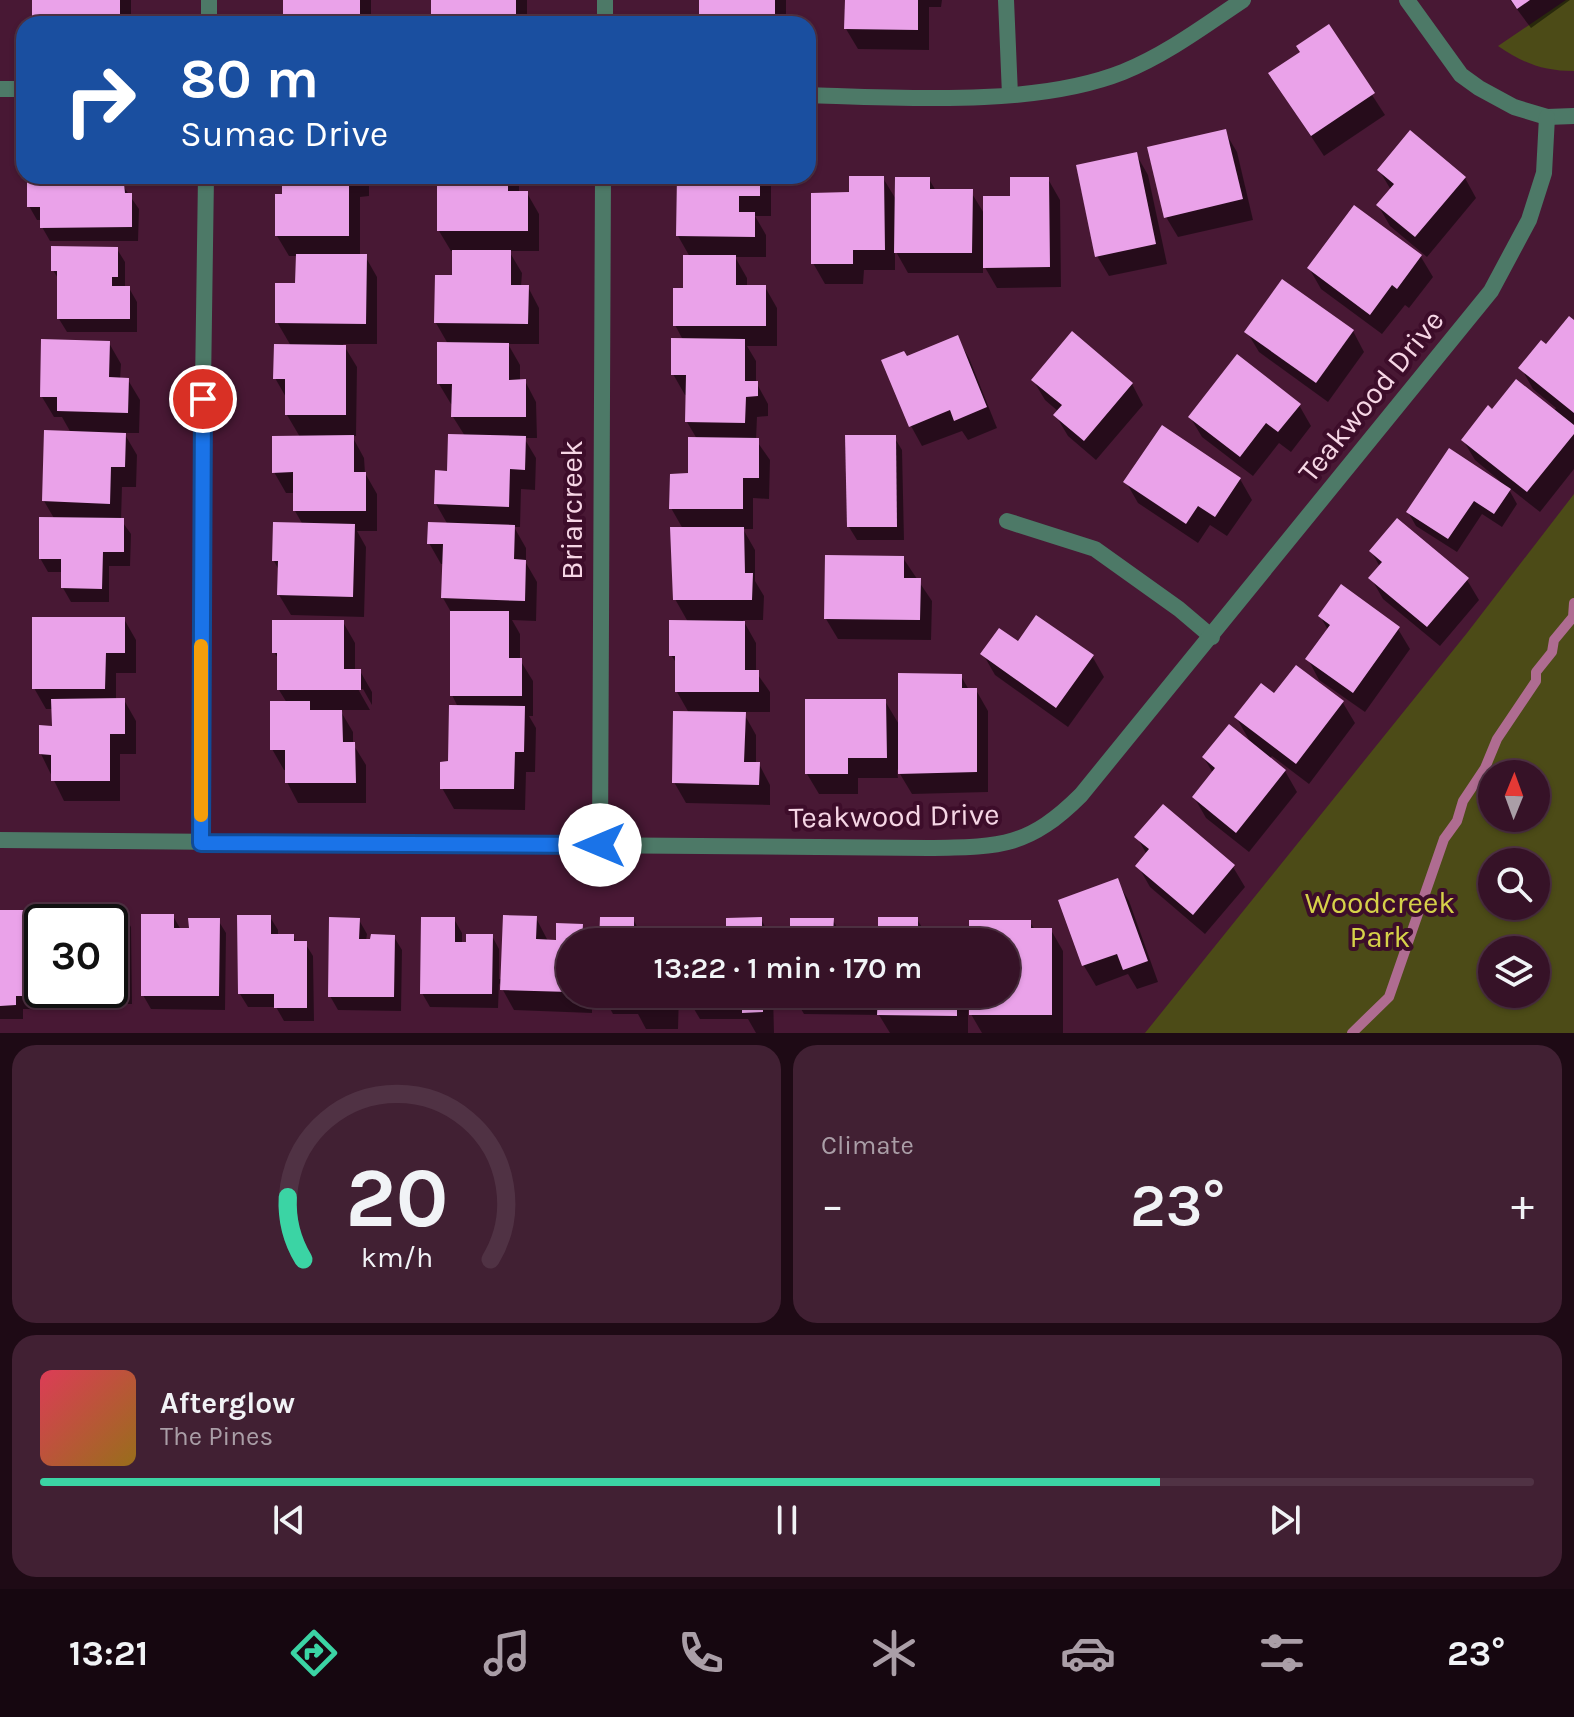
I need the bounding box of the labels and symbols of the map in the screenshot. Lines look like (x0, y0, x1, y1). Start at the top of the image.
street label: Teakwood Drive (1291, 303, 1451, 489)
pin (169, 365, 237, 433)
street label: Briarcreek (554, 440, 590, 580)
north arrow (1478, 760, 1550, 832)
street label: Teakwood Drive (788, 796, 1000, 836)
position arrow (558, 803, 642, 887)
park label: Woodcreek Park (1305, 885, 1455, 955)
speed limit sign: 30 (24, 904, 128, 1008)

